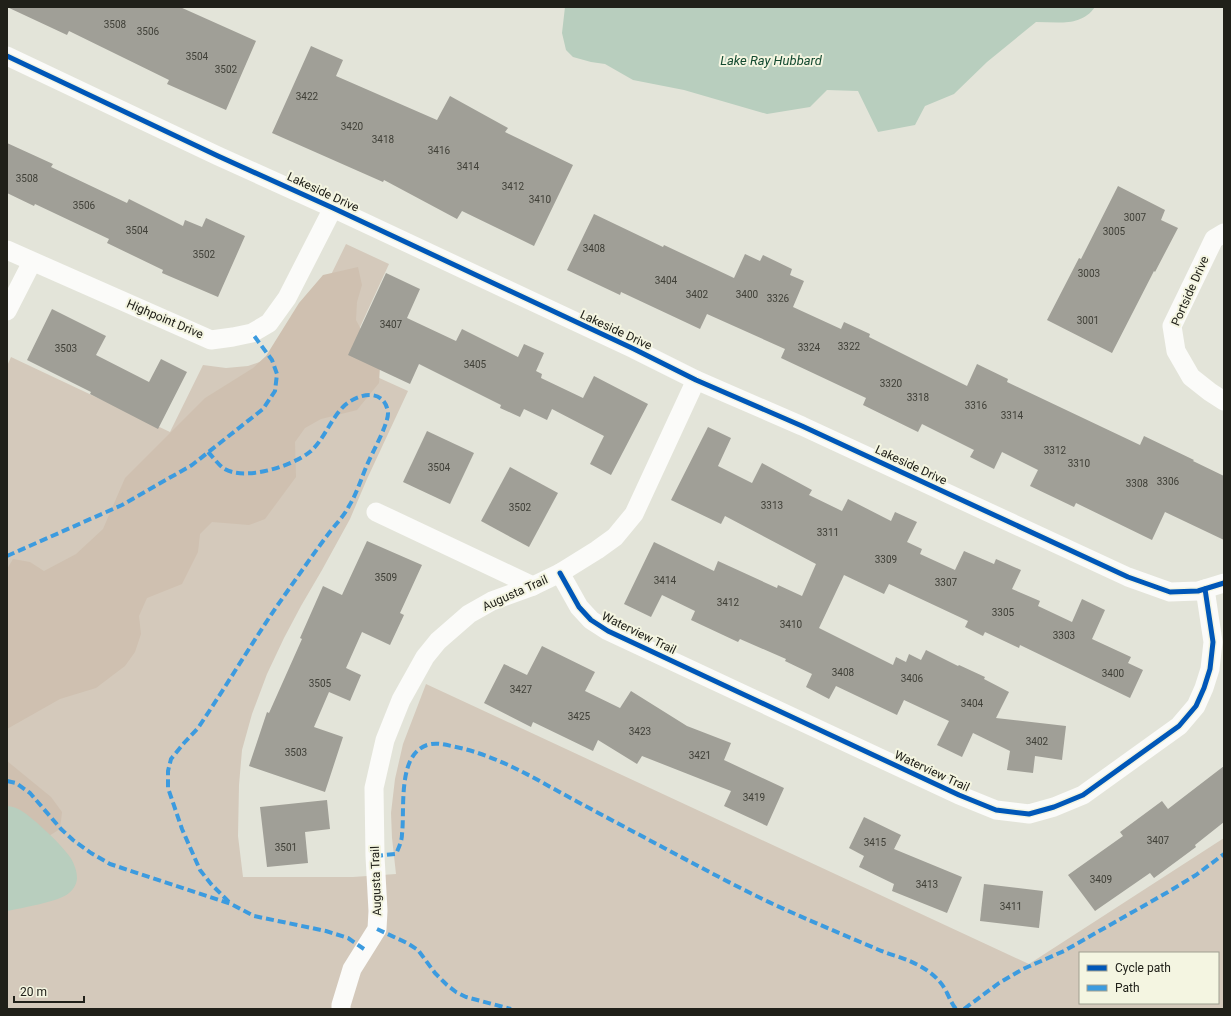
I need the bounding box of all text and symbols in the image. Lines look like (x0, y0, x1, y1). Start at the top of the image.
house number: 3508 (104, 19, 127, 30)
house number: 3506 (137, 26, 160, 37)
house number: 3504 (186, 51, 209, 62)
water label: Lake Ray Hubbard (720, 53, 823, 68)
house number: 3502 (215, 64, 238, 75)
house number: 3422 (296, 91, 319, 102)
house number: 3420 (341, 121, 364, 132)
house number: 3418 (372, 134, 395, 145)
house number: 3416 (428, 145, 451, 156)
house number: 3414 (457, 161, 480, 172)
street label: Lakeside Drive (285, 169, 361, 215)
house number: 3508 (16, 173, 39, 184)
house number: 3412 (502, 181, 525, 192)
house number: 3410 (529, 194, 552, 205)
house number: 3506 (73, 200, 96, 211)
house number: 3007 (1124, 212, 1147, 223)
house number: 3504 (126, 225, 149, 236)
house number: 3005 (1103, 226, 1126, 237)
house number: 3408 (583, 243, 606, 254)
house number: 3502 (193, 249, 216, 260)
street label: Portside Drive (1168, 254, 1212, 328)
house number: 3003 (1078, 268, 1100, 279)
house number: 3404 (655, 275, 678, 286)
house number: 3402 (686, 289, 709, 300)
house number: 3400 (736, 289, 759, 300)
house number: 3326 (767, 293, 790, 304)
street label: Highpoint Drive (125, 297, 205, 341)
street label: Lakeside Drive (578, 307, 654, 353)
house number: 3001 (1077, 315, 1099, 326)
house number: 3407 (380, 319, 403, 330)
house number: 3322 (838, 341, 861, 352)
house number: 3324 (798, 342, 821, 353)
house number: 3503 (55, 343, 77, 354)
house number: 3405 (464, 359, 487, 370)
house number: 3320 (880, 378, 903, 389)
house number: 3318 (907, 392, 930, 403)
house number: 3316 (965, 400, 988, 411)
house number: 3314 (1001, 410, 1024, 421)
street label: Lakeside Drive (873, 442, 949, 488)
house number: 3312 (1044, 445, 1067, 456)
house number: 3310 (1068, 458, 1091, 469)
house number: 3504 (428, 462, 451, 473)
house number: 3306 (1157, 476, 1180, 487)
house number: 3308 (1126, 478, 1149, 489)
house number: 3313 (761, 500, 783, 511)
house number: 3502 (509, 502, 532, 513)
house number: 3311 (817, 527, 839, 538)
house number: 3309 (875, 554, 897, 565)
house number: 3509 (375, 572, 397, 583)
street label: Augusta Trail (480, 572, 550, 614)
house number: 3414 (654, 575, 677, 586)
house number: 3307 (935, 577, 958, 588)
house number: 3412 (717, 597, 740, 608)
house number: 3305 (992, 607, 1015, 618)
street label: Waterview Trail (599, 609, 679, 657)
house number: 3410 (780, 619, 803, 630)
house number: 3303 (1053, 630, 1075, 641)
house number: 3408 (832, 667, 855, 678)
house number: 3400 (1102, 668, 1125, 679)
house number: 3406 (901, 673, 924, 684)
house number: 3505 (309, 678, 332, 689)
house number: 3427 (510, 684, 533, 695)
house number: 3404 (961, 698, 984, 709)
house number: 3425 (568, 711, 591, 722)
house number: 3423 (629, 726, 651, 737)
house number: 3402 (1026, 736, 1049, 747)
house number: 3503 (285, 747, 307, 758)
street label: Waterview Trail (892, 747, 972, 795)
house number: 3421 (689, 750, 711, 761)
house number: 3419 (743, 792, 765, 803)
house number: 3407 (1147, 835, 1170, 846)
house number: 3415 (864, 837, 887, 848)
house number: 3501 (275, 842, 297, 853)
street label: Augusta Trail (368, 846, 384, 916)
house number: 3409 (1090, 874, 1112, 885)
house number: 3413 (916, 879, 938, 890)
house number: 3411 (1000, 901, 1022, 912)
legend (1079, 952, 1219, 1004)
text: Cycle path (1115, 961, 1171, 975)
scale bar (14, 978, 84, 1004)
text: Path (1115, 981, 1140, 995)
text: 20 m (20, 985, 47, 999)

